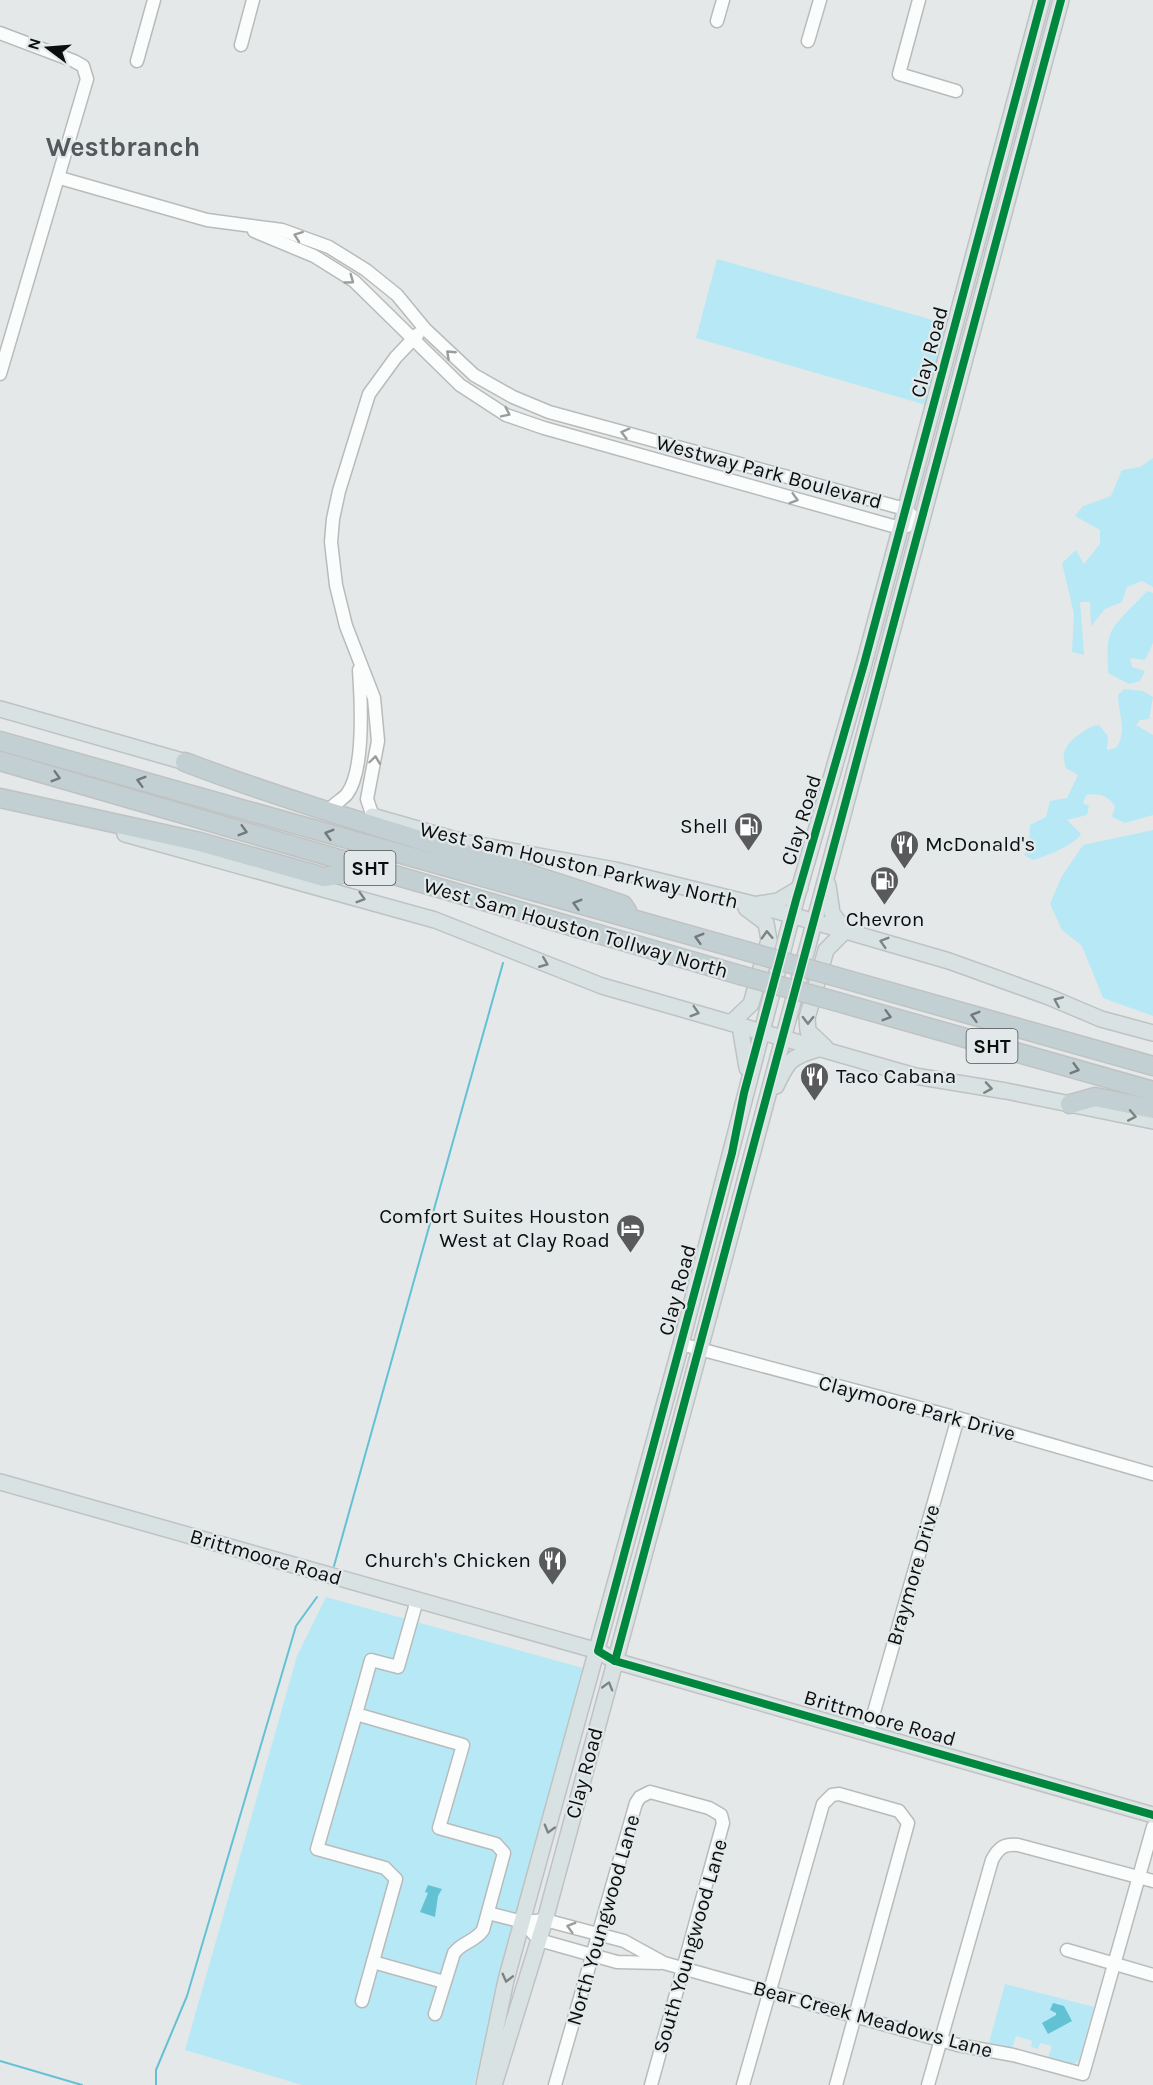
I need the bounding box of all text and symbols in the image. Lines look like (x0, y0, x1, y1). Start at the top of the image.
north arrow (18, 18, 78, 78)
text: N (23, 36, 45, 52)
district label: Westbranch (46, 131, 200, 163)
one-way arrow (293, 230, 304, 243)
one-way arrow (344, 273, 355, 284)
street label: Clay Road (905, 304, 953, 400)
one-way arrow (446, 350, 457, 361)
one-way arrow (500, 406, 511, 418)
one-way arrow (620, 428, 631, 440)
street label: Westway Park Boulevard (653, 430, 885, 514)
one-way arrow (788, 492, 799, 504)
one-way arrow (369, 755, 381, 764)
one-way arrow (50, 770, 61, 782)
street label: Clay Road (776, 772, 826, 868)
one-way arrow (136, 776, 147, 788)
fuel station icon: Shell (733, 810, 765, 852)
place label: Shell (680, 814, 728, 838)
street label: West Sam Houston Parkway North (417, 817, 741, 913)
one-way arrow (237, 824, 248, 836)
restaurant icon: McDonald's (888, 828, 920, 870)
one-way arrow (324, 829, 334, 841)
place label: McDonald's (925, 832, 1035, 856)
road number: SHT (344, 851, 395, 885)
fuel station icon: Chevron (869, 864, 901, 906)
street label: West Sam Houston Tollway North (421, 873, 731, 983)
one-way arrow (355, 891, 366, 903)
one-way arrow (572, 899, 583, 911)
place label: Chevron (846, 907, 924, 931)
one-way arrow (761, 930, 773, 939)
one-way arrow (694, 933, 705, 945)
one-way arrow (879, 937, 889, 950)
one-way arrow (538, 956, 549, 968)
one-way arrow (1053, 996, 1064, 1008)
one-way arrow (689, 1005, 700, 1017)
one-way arrow (882, 1009, 892, 1021)
one-way arrow (971, 1011, 981, 1023)
one-way arrow (802, 1016, 815, 1025)
road number: SHT (966, 1029, 1018, 1063)
restaurant icon: Taco Cabana (799, 1060, 831, 1102)
one-way arrow (1069, 1062, 1080, 1074)
place label: Taco Cabana (836, 1064, 956, 1088)
one-way arrow (983, 1081, 993, 1094)
one-way arrow (1127, 1109, 1137, 1122)
place label: Comfort Suites Houston West at Clay Road (379, 1204, 610, 1252)
hotel icon: Comfort Suites Houston West at Clay Road (615, 1212, 647, 1254)
street label: Clay Road (653, 1242, 701, 1338)
street label: Claymoore Park Drive (816, 1370, 1018, 1446)
street label: Braymore Drive (881, 1502, 945, 1648)
street label: Brittmoore Road (187, 1524, 345, 1590)
restaurant icon: Church's Chicken (536, 1544, 568, 1586)
place label: Church's Chicken (365, 1548, 531, 1572)
one-way arrow (601, 1681, 613, 1691)
street label: Brittmoore Road (801, 1685, 959, 1751)
street label: Clay Road (560, 1725, 608, 1821)
street label: North Youngwood Lane (561, 1812, 645, 2028)
one-way arrow (543, 1824, 556, 1834)
street label: South Youngwood Lane (648, 1836, 732, 2056)
one-way arrow (566, 1922, 576, 1934)
one-way arrow (502, 1973, 514, 1983)
street label: Bear Creek Meadows Lane (751, 1975, 995, 2063)

